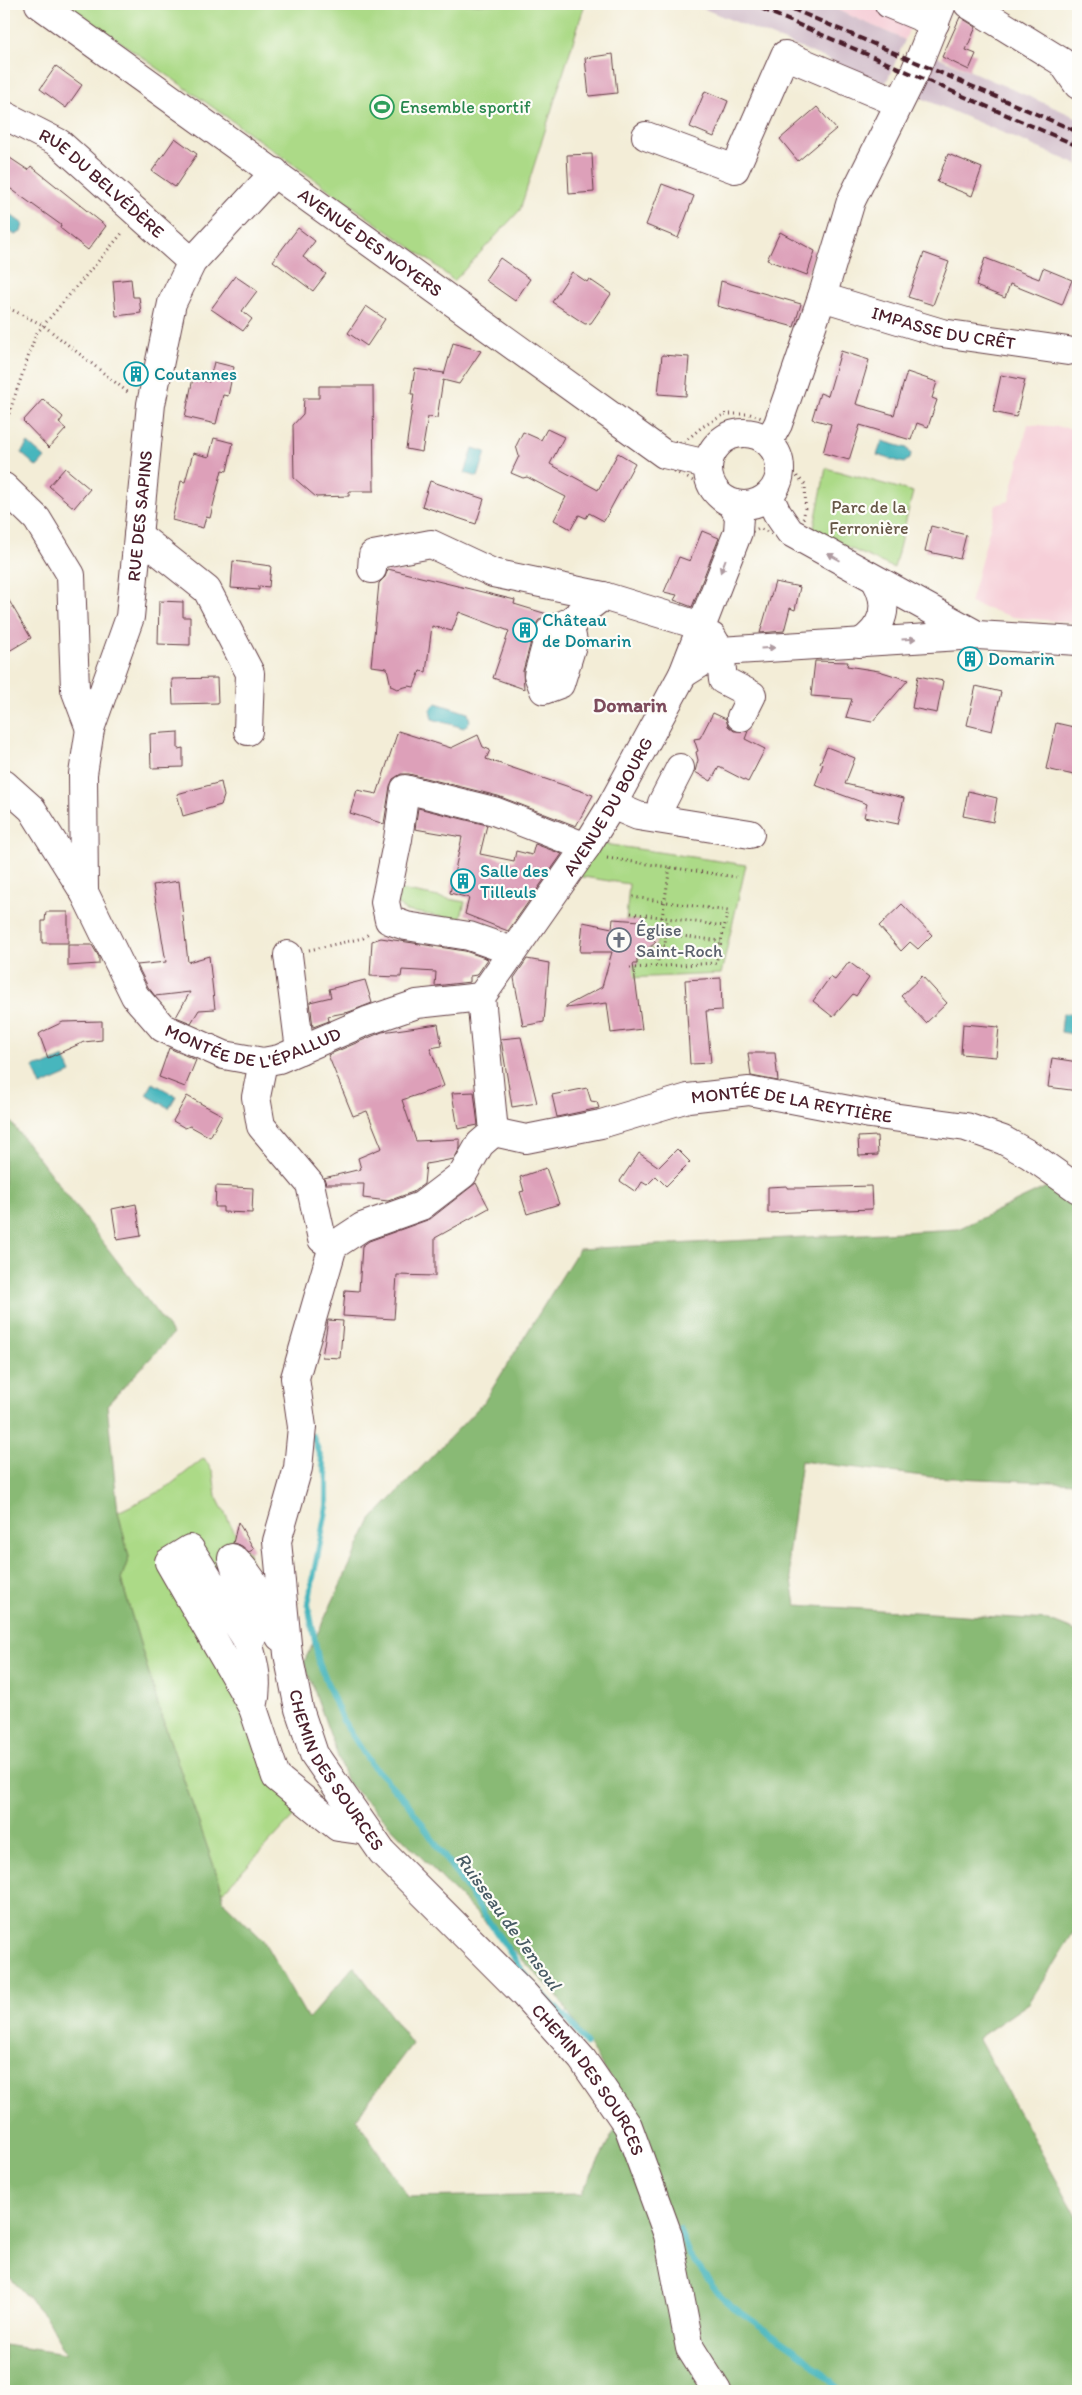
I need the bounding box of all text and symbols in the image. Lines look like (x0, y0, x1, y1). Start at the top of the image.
sports icon: Ensemble sportif (369, 94, 395, 120)
place label: Ensemble sportif (400, 96, 531, 118)
street label: RUE DU BELVÉDÈRE (35, 124, 169, 243)
street label: AVENUE DES NOYERS (294, 183, 446, 302)
street label: IMPASSE DU CRÊT (869, 302, 1017, 354)
building icon: Coutannes (123, 361, 149, 387)
place label: Coutannes (154, 363, 237, 385)
street label: RUE DES SAPINS (123, 449, 157, 582)
park label: Parc de la Ferronière (829, 496, 909, 539)
one-way arrow (827, 552, 840, 561)
one-way arrow (719, 559, 727, 574)
place label: Château de Domarin (542, 609, 631, 652)
building icon: Château de Domarin (512, 617, 538, 643)
one-way arrow (901, 635, 917, 643)
one-way arrow (761, 644, 777, 652)
building icon: Domarin (957, 646, 983, 672)
place label: Domarin (988, 648, 1055, 670)
district label: Domarin (593, 693, 668, 717)
street label: AVENUE DU BOURG (558, 733, 658, 880)
place label: Salle des Tilleuls (480, 860, 549, 903)
building icon: Salle des Tilleuls (450, 868, 476, 894)
place label: Église Saint-Roch (636, 919, 723, 962)
church icon: Église Saint-Roch (606, 927, 632, 953)
street label: MONTÉE DE L'ÉPALLUD (160, 1013, 346, 1041)
text: MONTÉE DE L'ÉPALLUD (161, 1019, 345, 1073)
street label: MONTÉE DE LA REYTIÈRE (690, 1080, 893, 1128)
street label: CHEMIN DES SOURCES (284, 1687, 389, 1855)
water label: Ruisseau de Jensoul (451, 1848, 567, 1996)
street label: CHEMIN DES SOURCES (527, 1999, 649, 2159)

